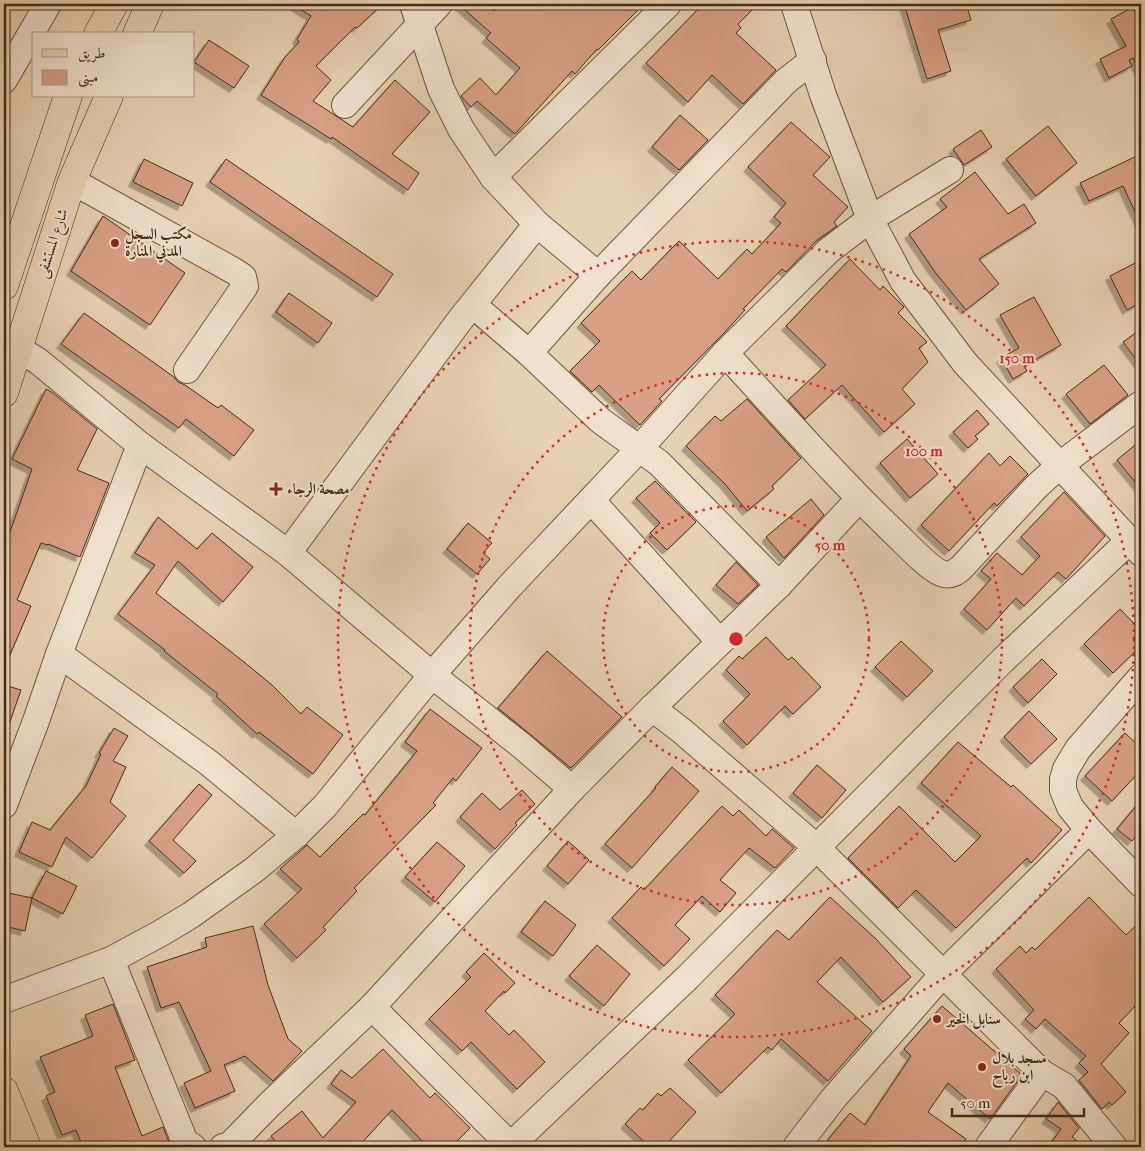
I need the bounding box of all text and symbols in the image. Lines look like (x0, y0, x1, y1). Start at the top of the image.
legend (32, 32, 195, 98)
text: طريق (78, 44, 105, 63)
text: مبنى (78, 68, 98, 88)
street label: شارع المستشفى (32, 206, 76, 281)
place label: مكتب السجل المدني المنارة (125, 225, 192, 263)
marker: مكتب السجل المدني المنارة (109, 237, 121, 249)
text: 150 m (999, 349, 1035, 367)
text: 100 m (905, 442, 943, 460)
place label: مصحة الرجاء (287, 480, 350, 498)
marker: مصحة الرجاء (269, 482, 283, 496)
text: 50 m (815, 536, 846, 554)
centre of rings (727, 630, 745, 648)
place label: سنابل الخير (945, 1010, 1001, 1030)
marker: سنابل الخير (931, 1013, 943, 1025)
place label: مسجد بلال ابن رباح (992, 1049, 1047, 1089)
marker: مسجد بلال ابن رباح (976, 1061, 988, 1073)
scale bar (952, 1086, 1085, 1118)
text: 50 m (960, 1094, 991, 1112)

